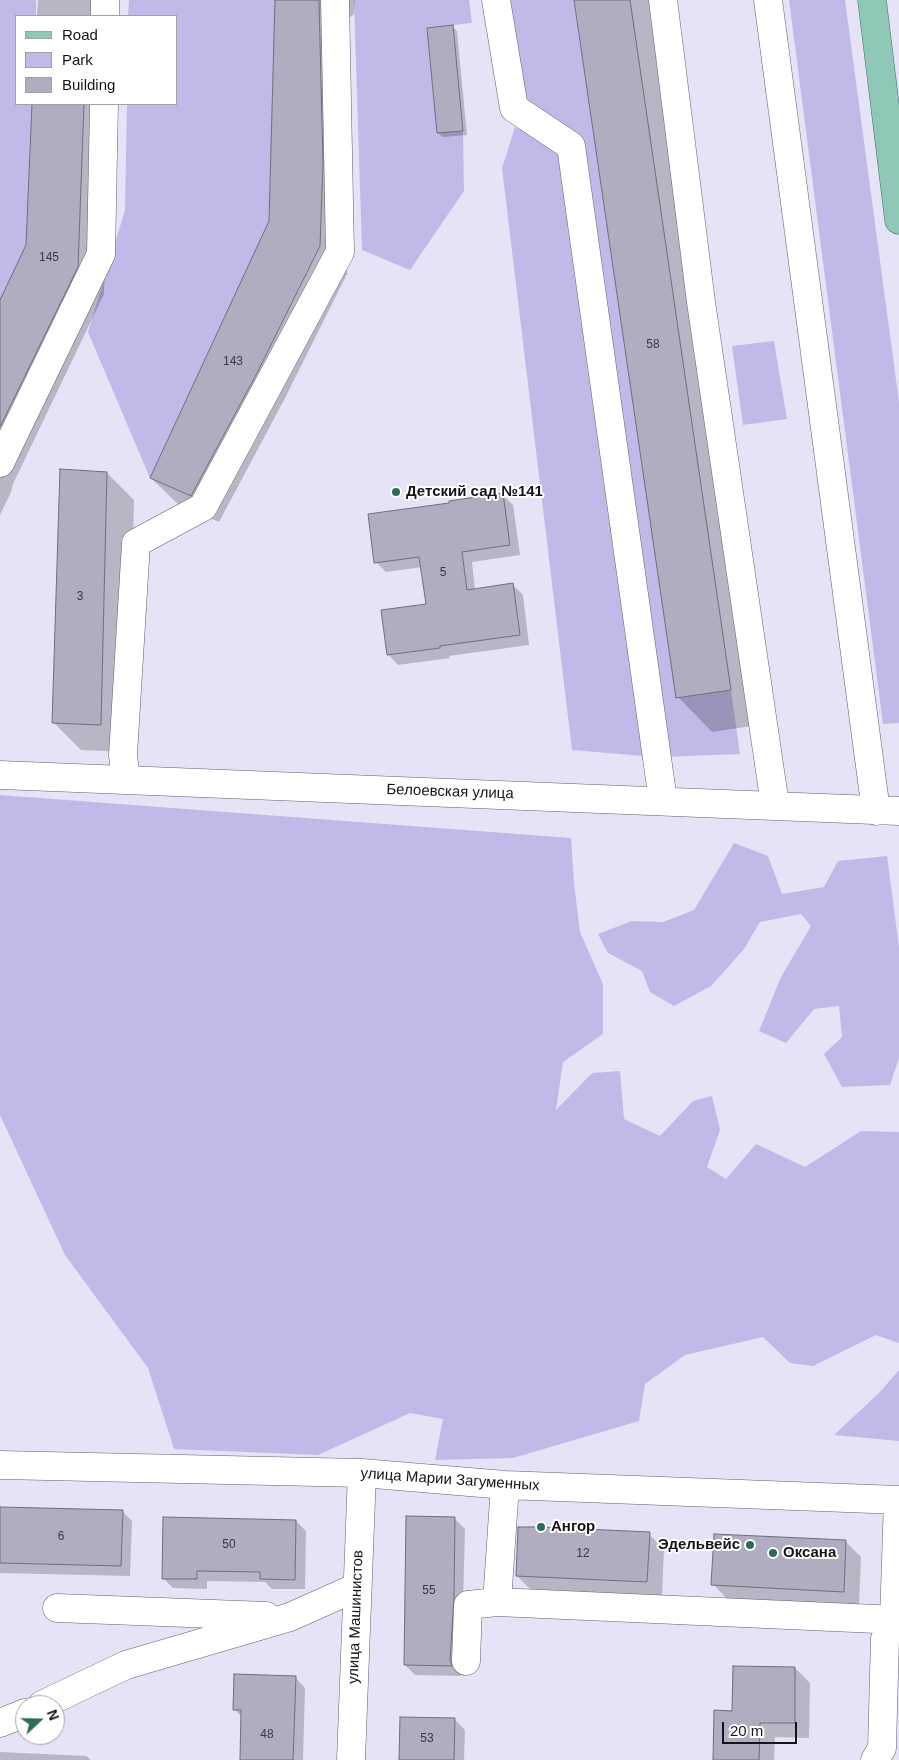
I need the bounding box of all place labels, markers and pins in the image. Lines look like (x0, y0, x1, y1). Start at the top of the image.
place label: Детский сад №141 (406, 483, 543, 501)
marker: Детский сад №141 (390, 486, 402, 498)
place label: Ангор (551, 1518, 595, 1536)
marker: Ангор (535, 1521, 547, 1533)
place label: Эдельвейс (658, 1536, 740, 1554)
marker: Эдельвейс (744, 1539, 756, 1551)
place label: Оксана (783, 1544, 836, 1562)
marker: Оксана (767, 1547, 779, 1559)

